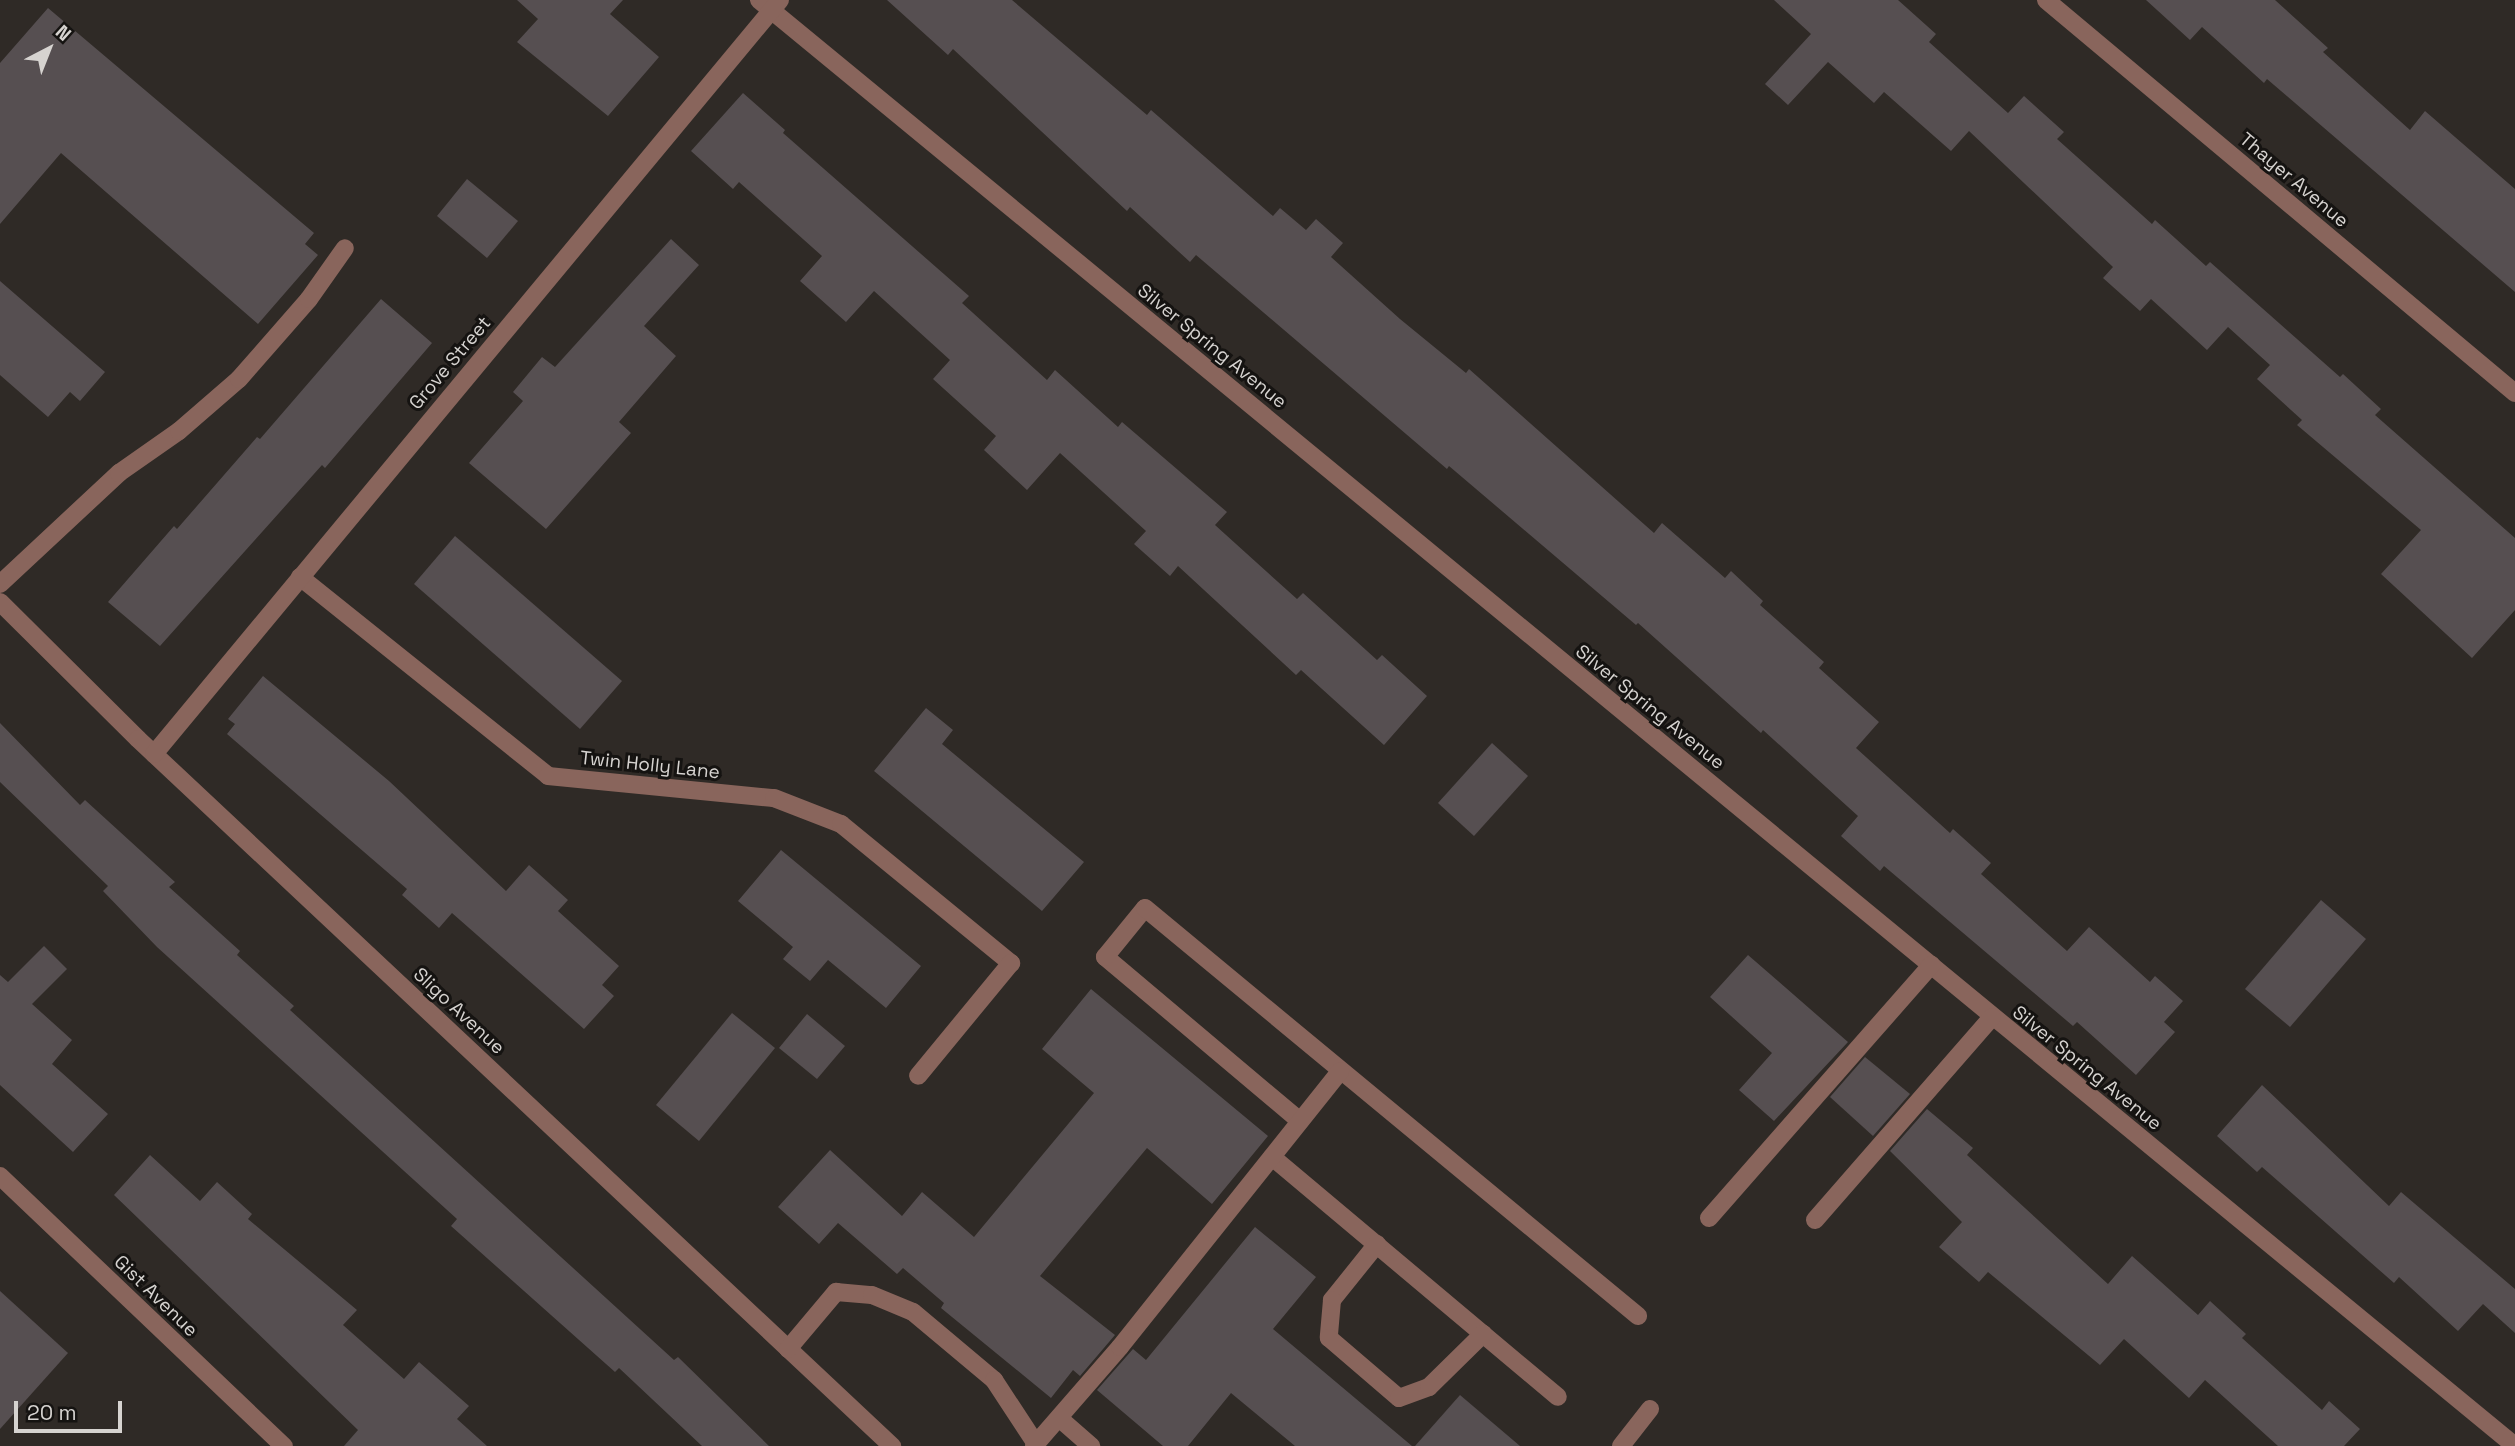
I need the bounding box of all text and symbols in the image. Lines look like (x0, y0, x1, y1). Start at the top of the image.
north arrow (14, 14, 84, 84)
text: N (50, 19, 76, 47)
street label: Thayer Avenue (2235, 128, 2353, 232)
street label: Silver Spring Avenue (1133, 279, 1291, 413)
street label: Grove Street (404, 312, 496, 414)
street label: Silver Spring Avenue (1571, 640, 1729, 774)
street label: Twin Holly Lane (579, 746, 721, 784)
street label: Sligo Avenue (408, 963, 510, 1059)
street label: Silver Spring Avenue (2008, 1001, 2166, 1135)
street label: Gist Avenue (109, 1250, 203, 1342)
scale bar (18, 1386, 126, 1430)
text: 20 m (27, 1399, 77, 1426)

